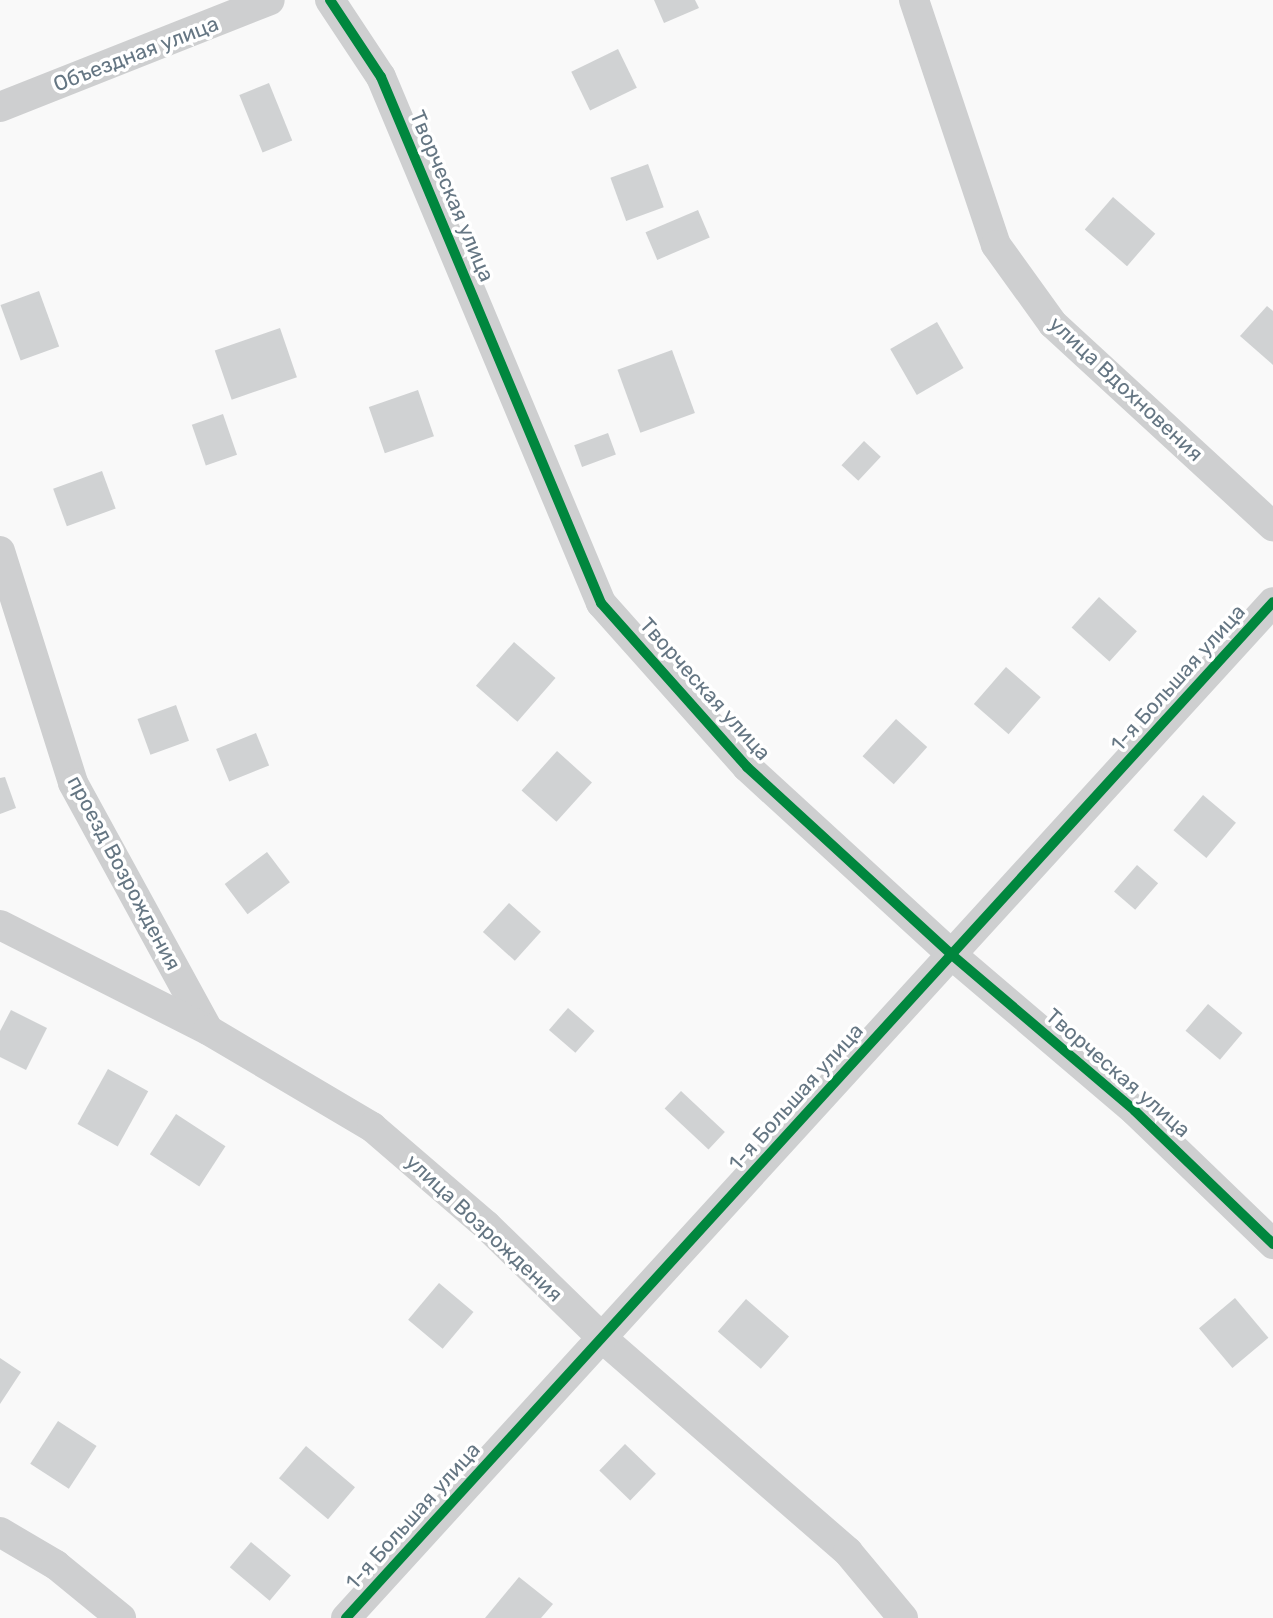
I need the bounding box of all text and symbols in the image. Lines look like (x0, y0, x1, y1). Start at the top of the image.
street label: Объездная улица (50, 11, 222, 97)
street label: Творческая улица (405, 107, 499, 285)
street label: улица Вдохновения (1044, 311, 1208, 467)
street label: 1-я Большая улица (1105, 599, 1251, 757)
street label: Творческая улица (634, 612, 776, 766)
street label: проезд Возрождения (62, 771, 186, 975)
street label: Творческая улица (1041, 1003, 1195, 1143)
street label: 1-я Большая улица (723, 1018, 869, 1176)
street label: улица Возрождения (400, 1149, 568, 1307)
street label: 1-я Большая улица (340, 1437, 486, 1595)

